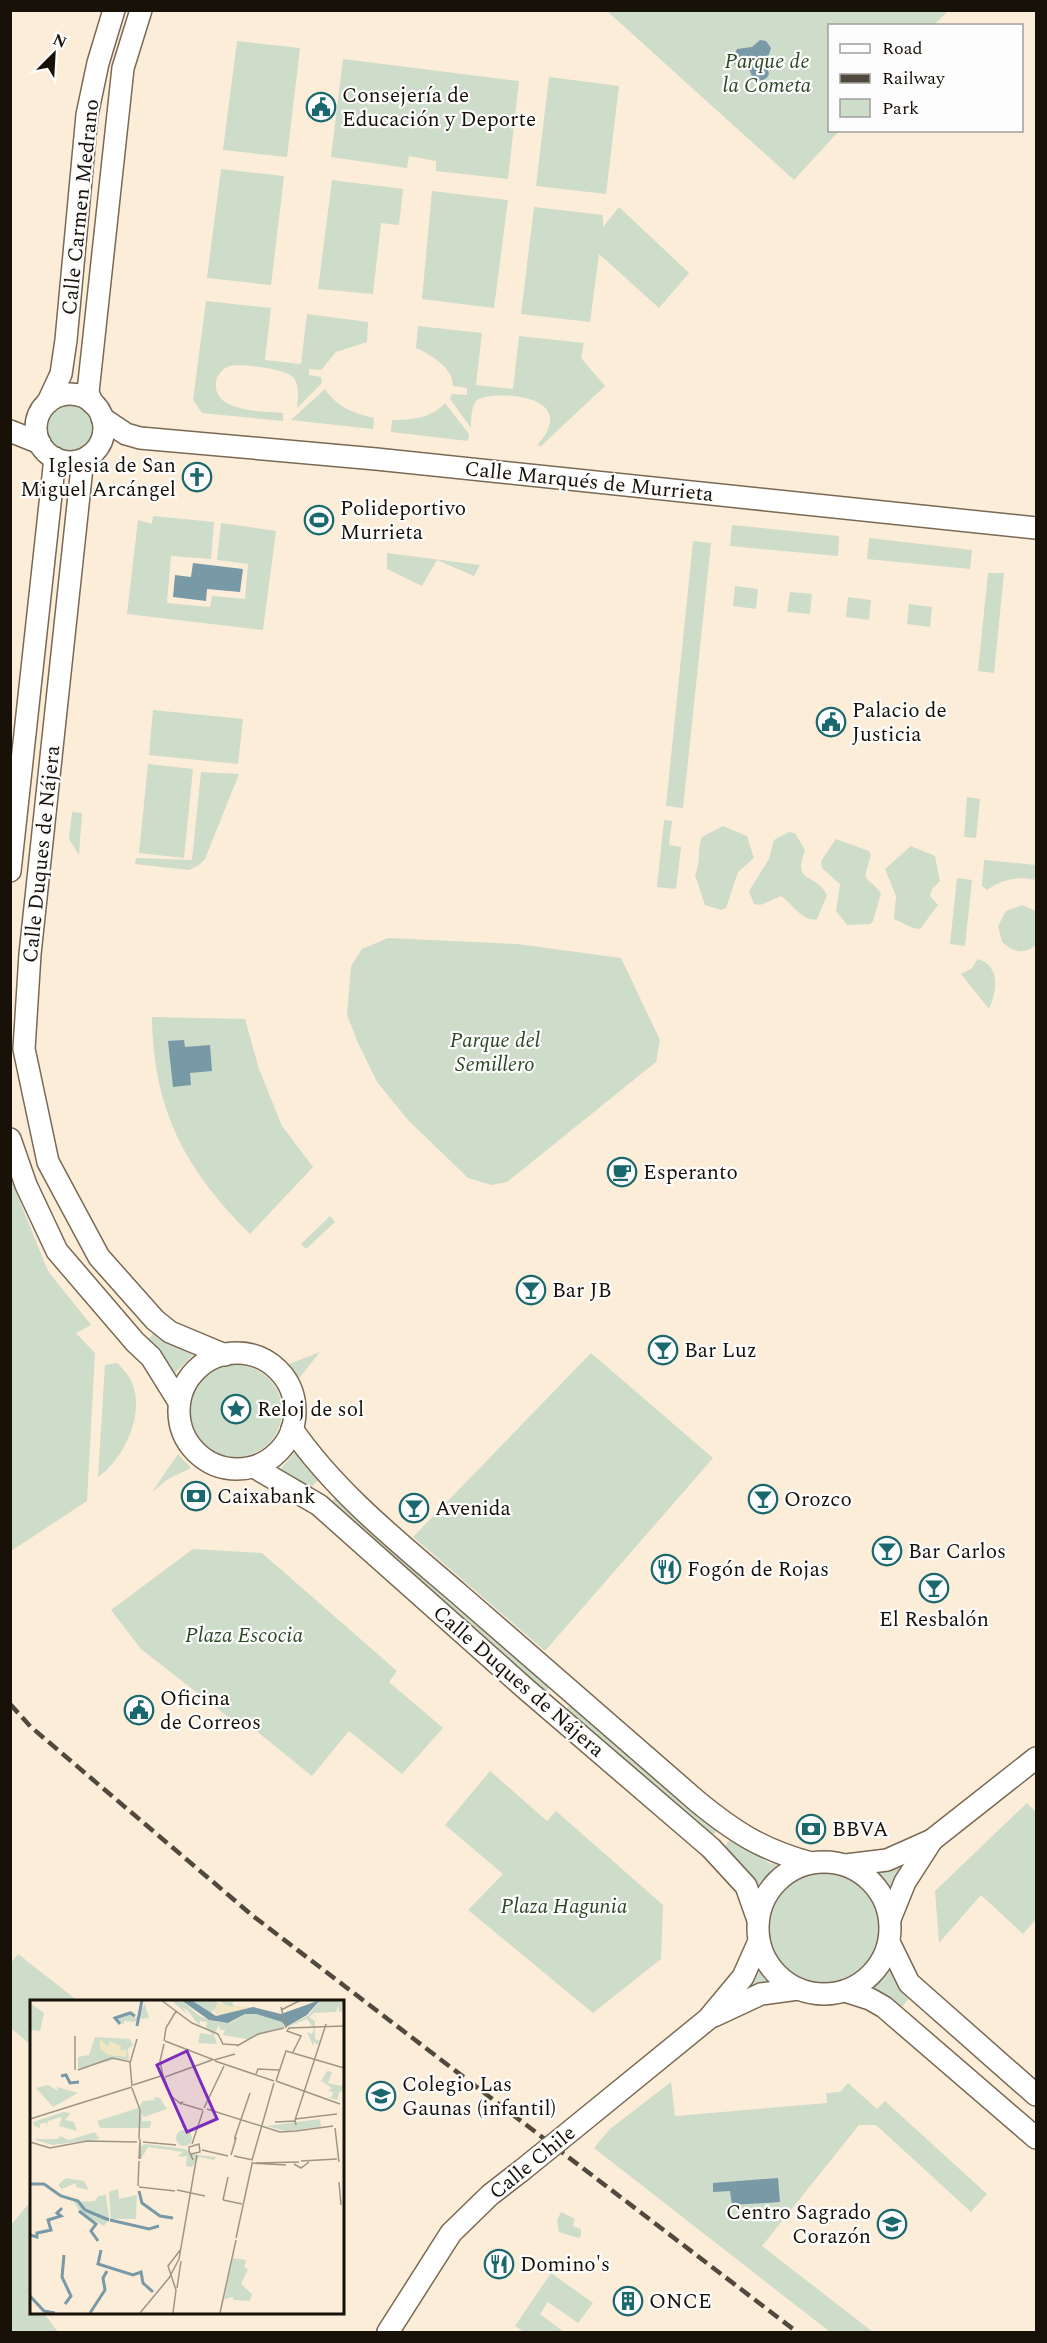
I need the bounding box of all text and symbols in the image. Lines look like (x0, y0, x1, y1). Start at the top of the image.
north arrow (24, 24, 84, 84)
legend (828, 24, 1023, 132)
text: N (49, 28, 71, 55)
text: Road (882, 35, 923, 62)
park label: Parque de la Cometa (723, 46, 812, 102)
text: Railway (882, 65, 946, 92)
place label: Consejería de Educación y Deporte (342, 80, 536, 136)
public building icon: Consejería de Educación y Deporte (305, 91, 337, 123)
text: Park (882, 95, 919, 122)
street label: Calle Carmen Medrano (54, 97, 108, 317)
place label: Iglesia de San Miguel Arcángel (20, 450, 176, 506)
street label: Calle Marqués de Murrieta (463, 453, 716, 511)
church icon: Iglesia de San Miguel Arcángel (181, 461, 213, 493)
place label: Polideportivo Murrieta (340, 493, 466, 549)
sports icon: Polideportivo Murrieta (303, 504, 335, 536)
place label: Palacio de Justicia (852, 695, 947, 751)
public building icon: Palacio de Justicia (815, 706, 847, 738)
street label: Calle Duques de Nájera (15, 743, 69, 965)
park label: Parque del Semillero (450, 1025, 541, 1081)
cafe icon: Esperanto (606, 1156, 638, 1188)
place label: Esperanto (643, 1157, 738, 1189)
bar icon: Bar JB (515, 1274, 547, 1306)
place label: Bar JB (552, 1275, 611, 1307)
bar icon: Bar Luz (647, 1334, 679, 1366)
place label: Bar Luz (684, 1335, 757, 1367)
place icon: Reloj de sol (220, 1393, 252, 1425)
place label: Reloj de sol (257, 1394, 364, 1426)
bank icon: Caixabank (180, 1480, 212, 1512)
place label: Caixabank (217, 1481, 316, 1513)
bar icon: Orozco (747, 1483, 779, 1515)
place label: Orozco (784, 1484, 852, 1516)
bar icon: Avenida (398, 1492, 430, 1524)
place label: Avenida (435, 1493, 512, 1525)
bar icon: Bar Carlos (871, 1535, 903, 1567)
place label: Bar Carlos (908, 1536, 1006, 1568)
restaurant icon: Fogón de Rojas (650, 1553, 682, 1585)
place label: Fogón de Rojas (687, 1554, 829, 1586)
bar icon: El Resbalón (918, 1572, 950, 1604)
street label: Calle Duques de Nájera (425, 1598, 612, 1766)
place label: El Resbalón (879, 1604, 989, 1636)
park label: Plaza Escocia (185, 1620, 303, 1652)
place label: Oficina de Correos (160, 1683, 261, 1739)
public building icon: Oficina de Correos (123, 1694, 155, 1726)
bank icon: BBVA (795, 1813, 827, 1845)
place label: BBVA (832, 1814, 889, 1846)
park label: Plaza Hagunia (501, 1891, 628, 1923)
inset map (30, 2000, 344, 2313)
place label: Colegio Las Gaunas (infantil) (402, 2069, 556, 2125)
school or university icon: Colegio Las Gaunas (infantil) (365, 2080, 397, 2112)
street label: Calle Chile (482, 2118, 583, 2208)
place label: Centro Sagrado Corazón (726, 2197, 871, 2253)
school or university icon: Centro Sagrado Corazón (876, 2208, 908, 2240)
restaurant icon: Domino's (483, 2248, 515, 2280)
place label: Domino's (520, 2249, 610, 2281)
building icon: ONCE (612, 2285, 644, 2317)
place label: ONCE (649, 2286, 712, 2318)

